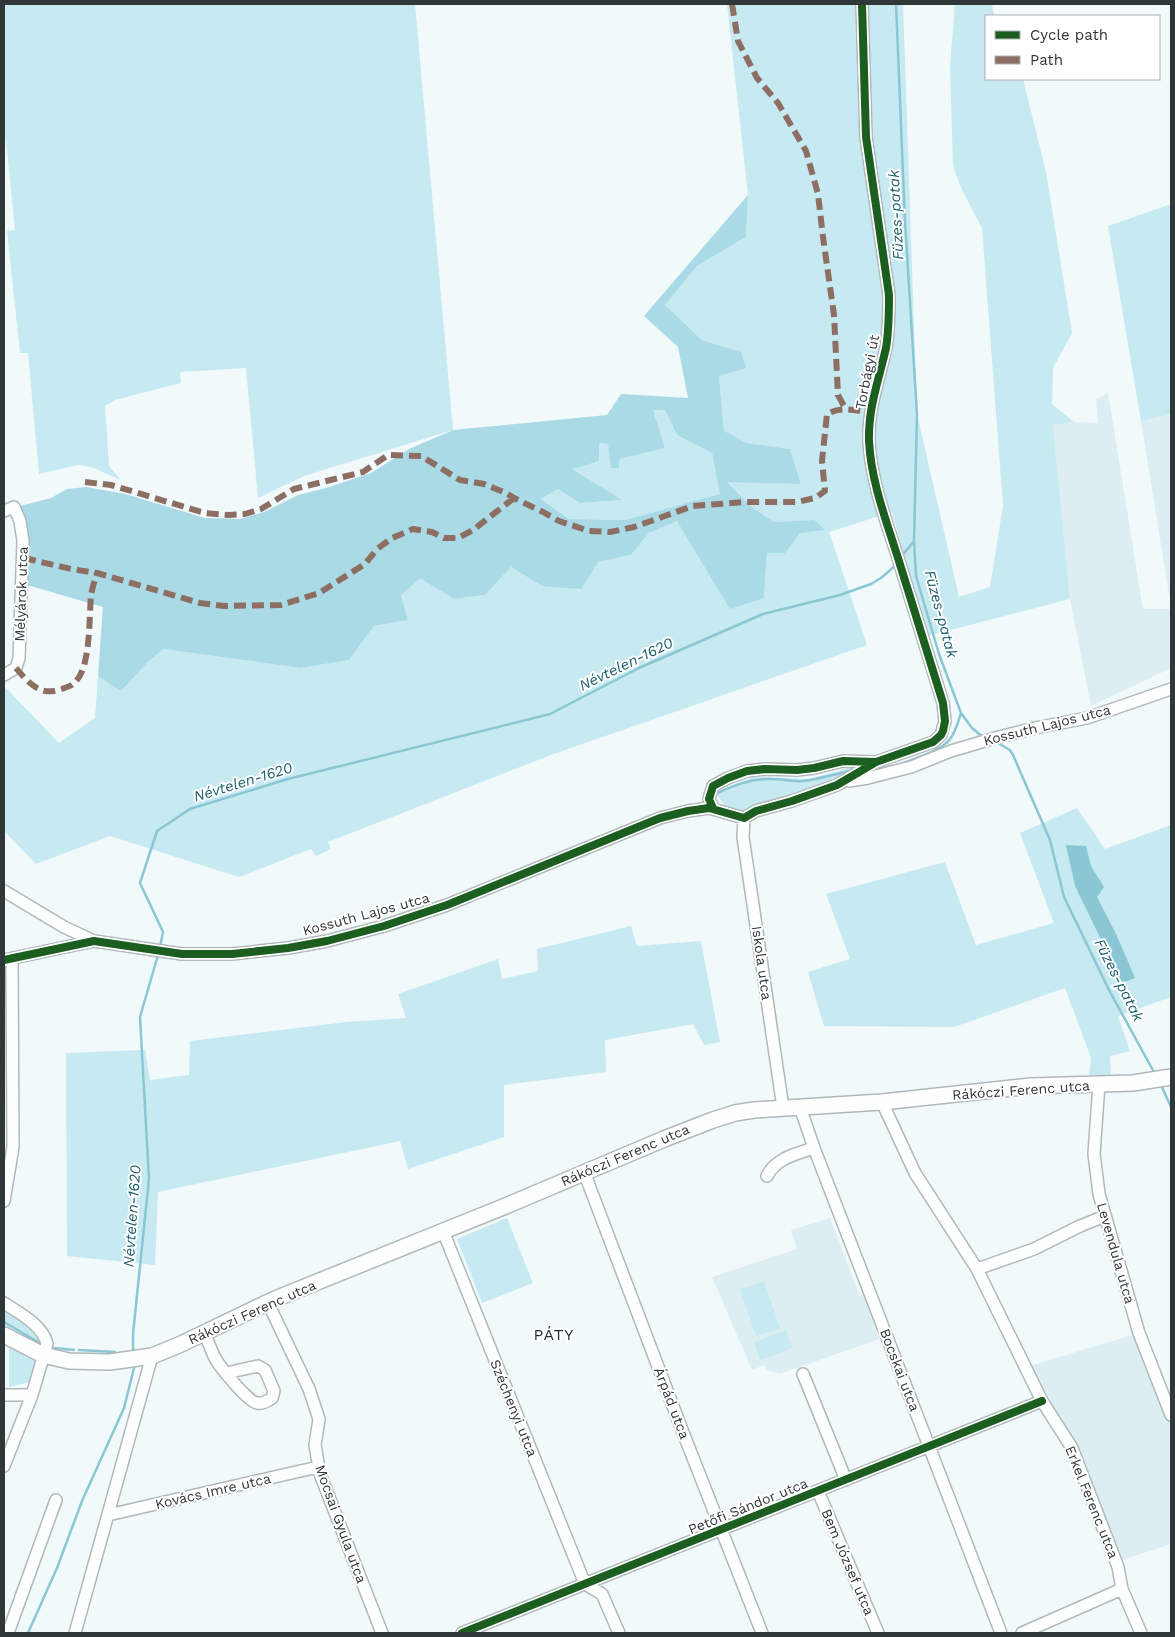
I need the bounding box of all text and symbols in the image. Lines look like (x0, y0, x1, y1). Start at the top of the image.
legend (985, 15, 1160, 80)
text: Cycle path (1030, 26, 1108, 44)
text: Path (1030, 51, 1063, 69)
water label: Füzes-patak (885, 169, 907, 261)
street label: Torbágyi út (852, 333, 882, 411)
street label: Mélyárok utca (11, 546, 31, 642)
water label: Füzes-patak (921, 568, 962, 661)
water label: Névtelen-1620 (576, 633, 676, 695)
street label: Kossuth Lajos utca (982, 701, 1112, 749)
water label: Névtelen-1620 (191, 758, 295, 806)
street label: Kossuth Lajos utca (301, 889, 431, 939)
street label: Iskola utca (749, 925, 775, 1001)
water label: Füzes-patak (1090, 936, 1148, 1025)
street label: Rákóczi Ferenc utca (952, 1077, 1091, 1103)
street label: Rákóczi Ferenc utca (558, 1121, 692, 1189)
water label: Névtelen-1620 (119, 1164, 145, 1268)
street label: Levendula utca (1094, 1201, 1138, 1305)
street label: Rákóczi Ferenc utca (186, 1277, 318, 1347)
district label: PÁTY (534, 1325, 574, 1344)
street label: Bocskai utca (877, 1326, 923, 1414)
street label: Széchenyi utca (487, 1357, 541, 1459)
street label: Árpád utca (651, 1365, 693, 1441)
street label: Erkel Ferenc utca (1062, 1443, 1122, 1561)
street label: Mocsai Gyula utca (312, 1463, 370, 1585)
street label: Kovács Imre utca (154, 1470, 272, 1512)
street label: Petőfi Sándor utca (686, 1475, 810, 1537)
street label: Bem József utca (818, 1506, 878, 1618)

